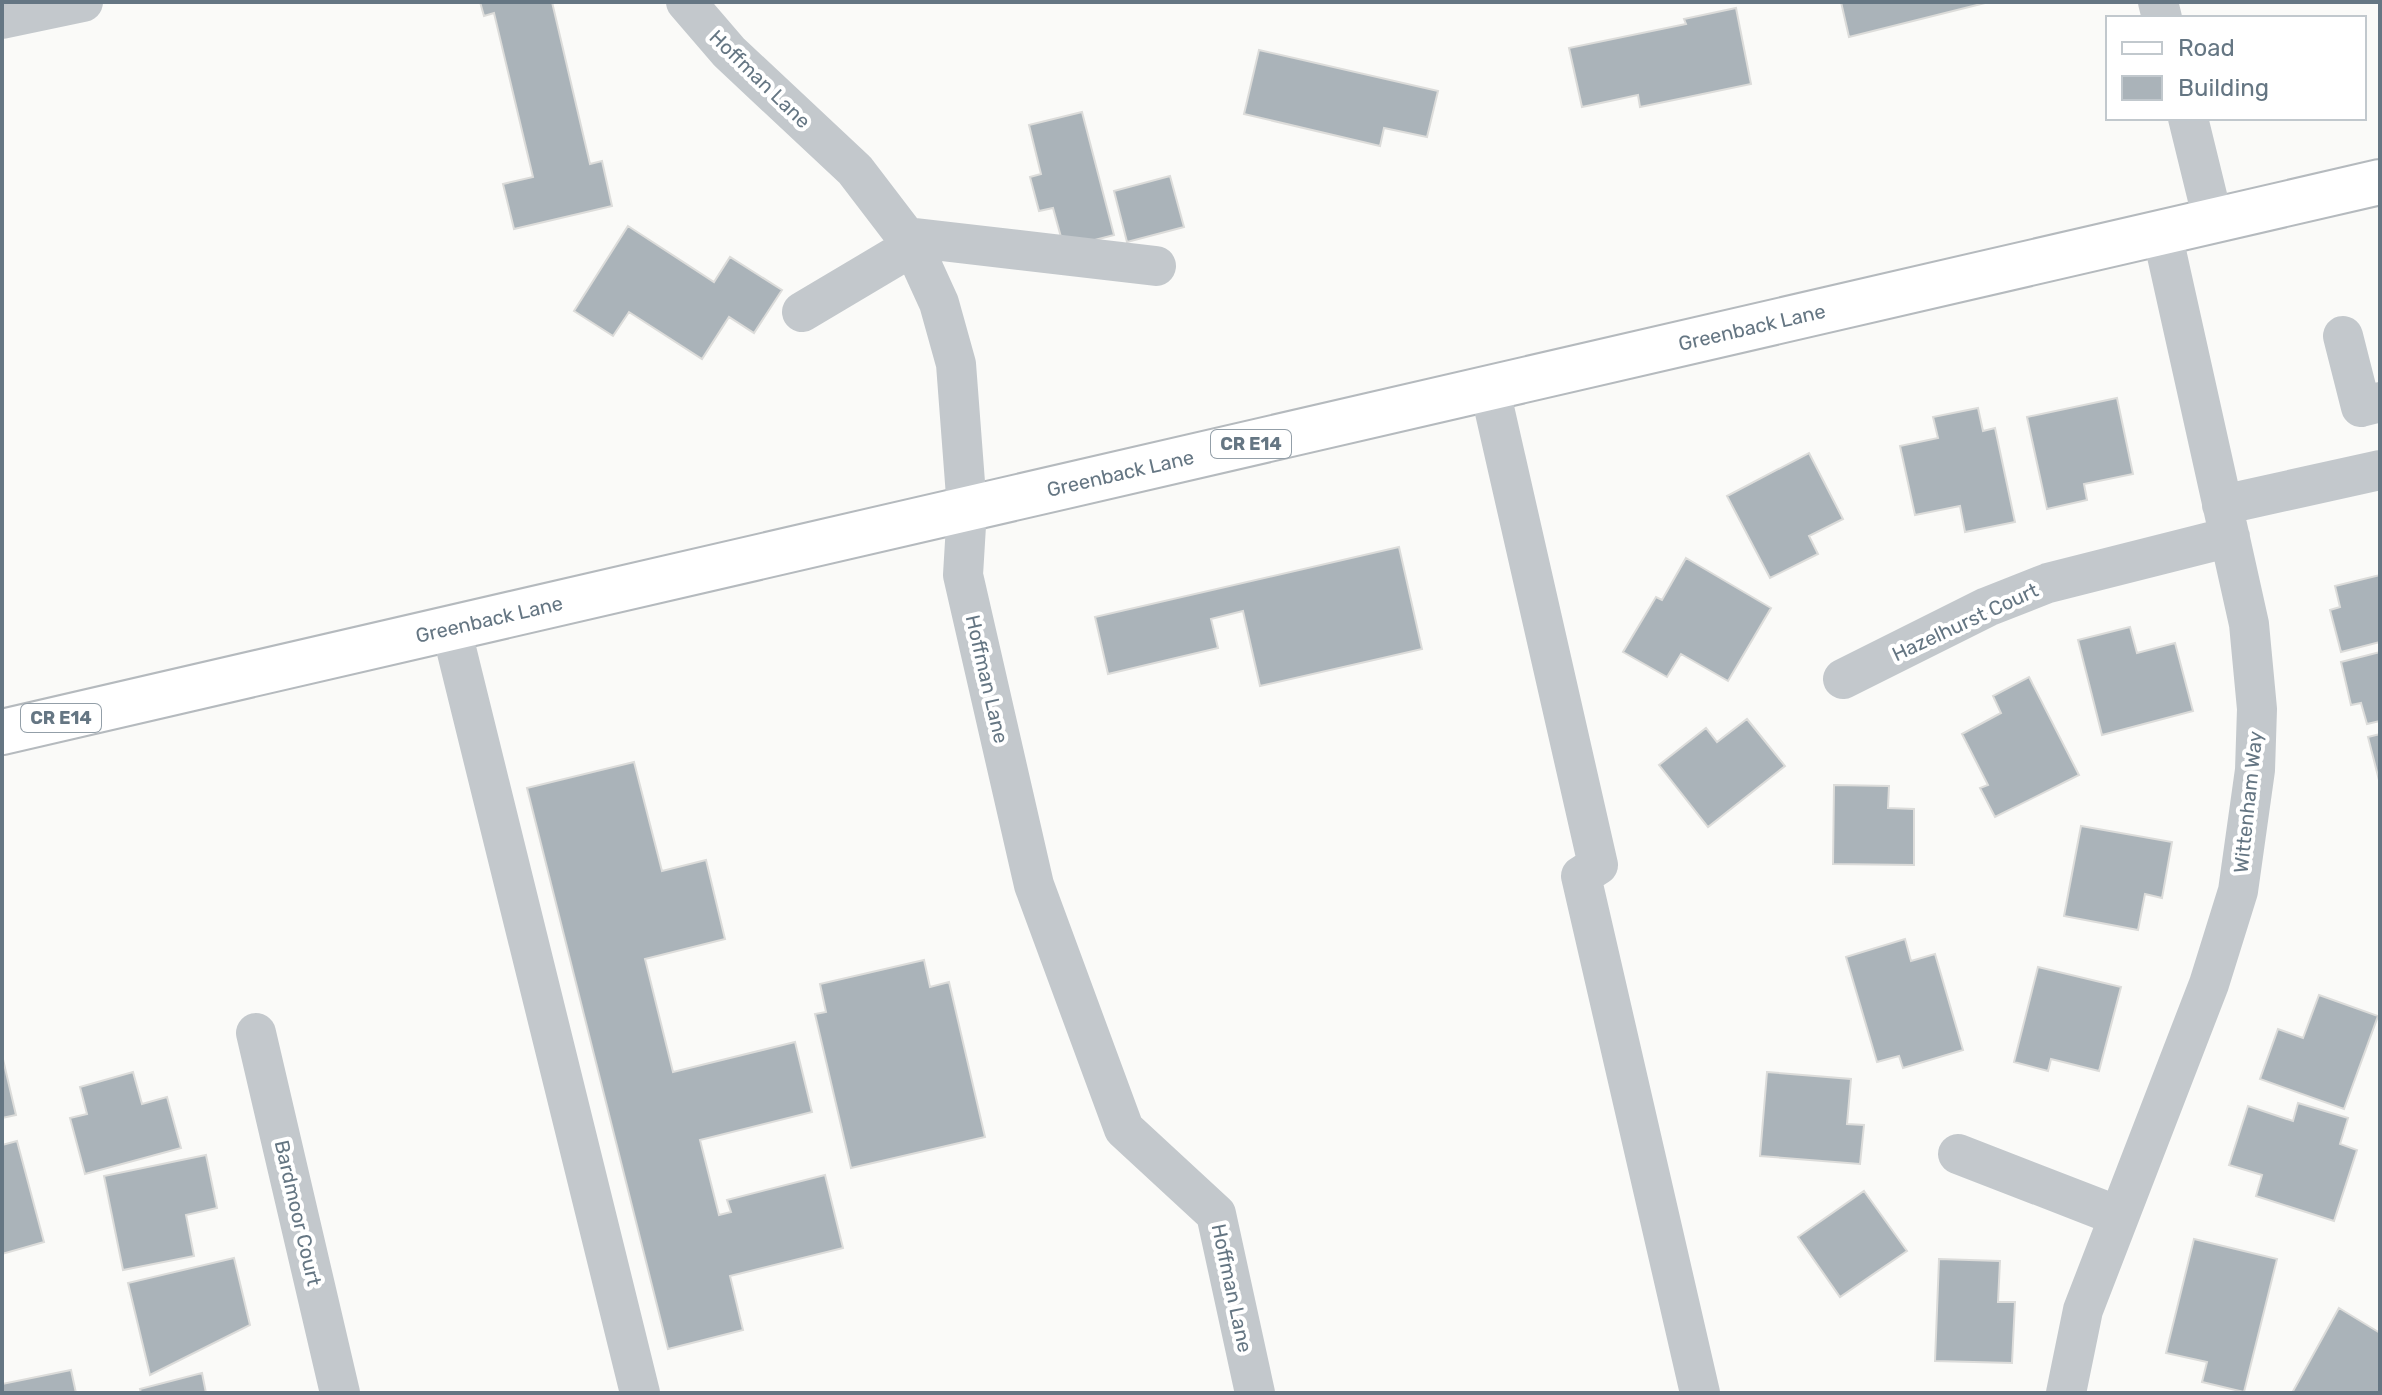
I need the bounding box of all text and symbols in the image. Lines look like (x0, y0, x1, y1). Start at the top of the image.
legend (2106, 16, 2366, 120)
street label: Hoffman Lane (705, 25, 815, 133)
text: Road (2178, 34, 2235, 62)
text: Building (2178, 74, 2269, 102)
street label: Greenback Lane (1676, 299, 1828, 356)
road number: CR E14 (1211, 430, 1291, 458)
street label: Greenback Lane (1045, 445, 1196, 502)
street label: Hazelhurst Court (1888, 578, 2042, 666)
street label: Greenback Lane (413, 591, 565, 648)
street label: Hoffman Lane (961, 613, 1013, 745)
road number: CR E14 (21, 704, 101, 732)
street label: Wittenham Way (2229, 730, 2267, 874)
street label: Bardmoor Court (270, 1138, 326, 1288)
street label: Hoffman Lane (1207, 1221, 1257, 1355)

